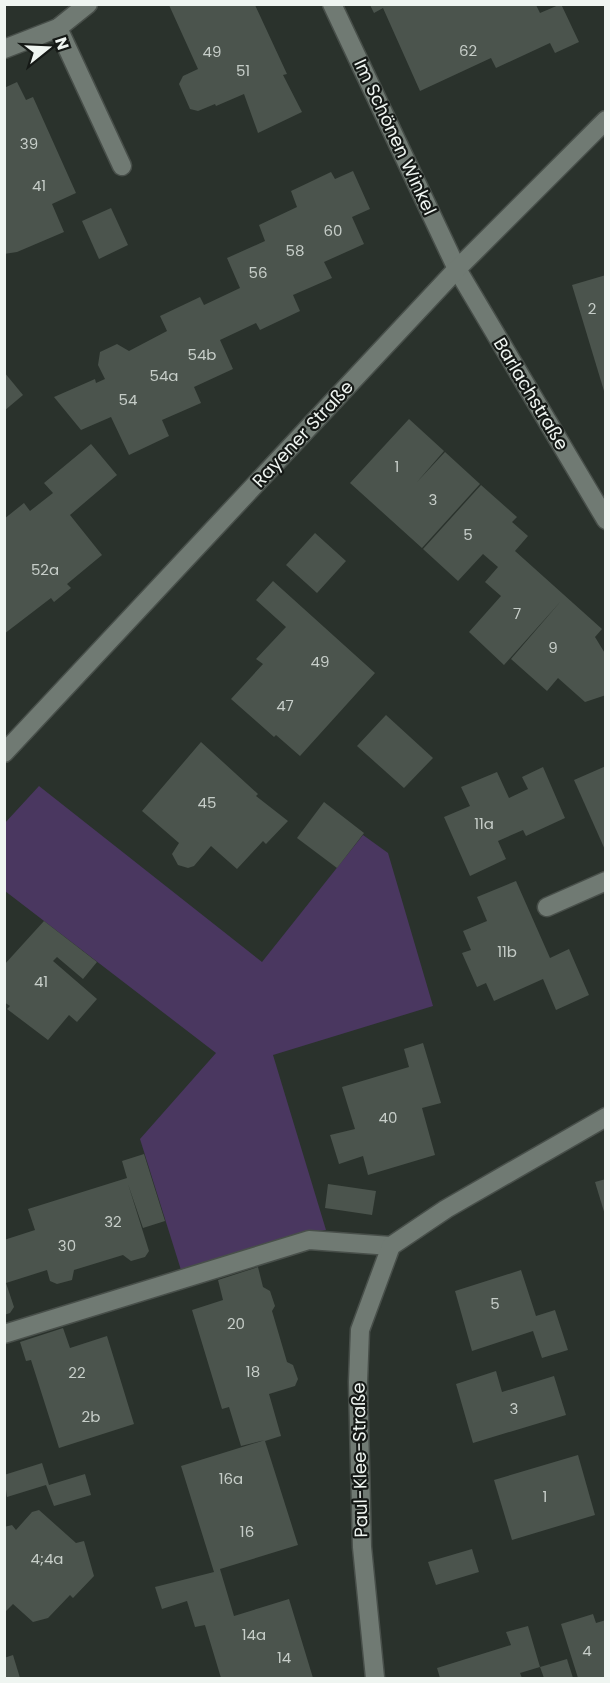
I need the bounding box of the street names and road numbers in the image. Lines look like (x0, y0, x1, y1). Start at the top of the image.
street label: Im Schönen Winkel (348, 55, 443, 219)
street label: Barlachstraße (488, 333, 575, 455)
street label: Rayener Straße (246, 375, 359, 493)
street label: Paul-Klee-Straße (346, 1382, 373, 1538)

